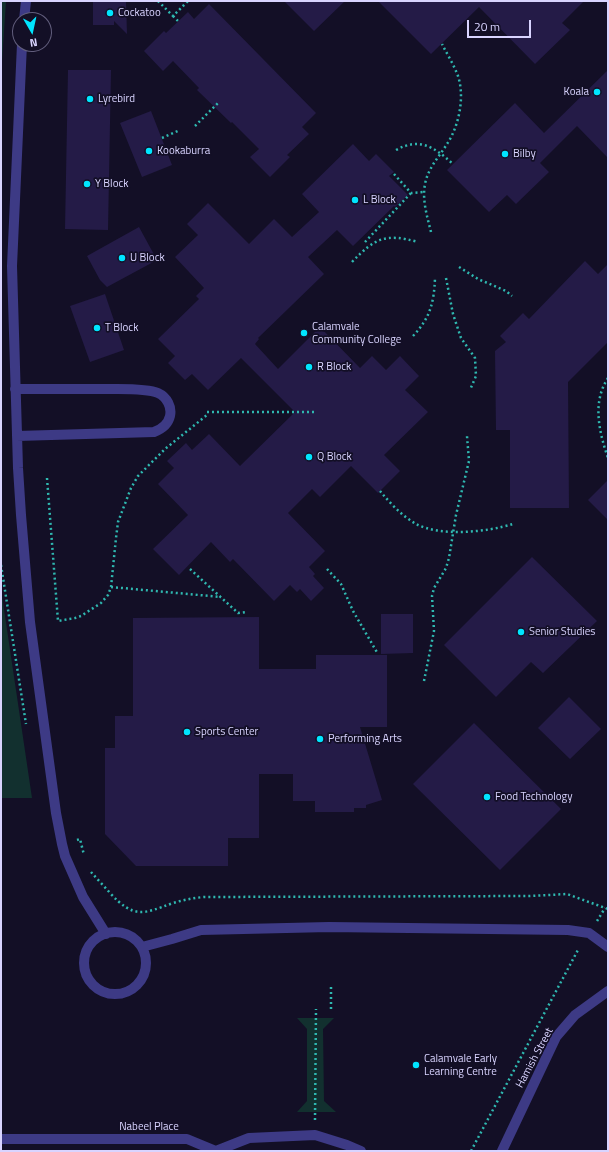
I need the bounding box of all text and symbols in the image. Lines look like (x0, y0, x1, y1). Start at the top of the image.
place label: Cockatoo (118, 6, 161, 20)
marker: Cockatoo (105, 8, 115, 18)
north arrow (12, 12, 52, 52)
scale bar (469, 12, 533, 38)
text: 20 m (474, 17, 500, 36)
text: N (29, 34, 39, 51)
place label: Koala (564, 85, 589, 99)
marker: Koala (592, 87, 602, 97)
place label: Lyrebird (98, 92, 135, 106)
marker: Lyrebird (85, 94, 95, 104)
place label: Kookaburra (157, 144, 210, 158)
marker: Kookaburra (144, 146, 154, 156)
place label: Bilby (513, 147, 536, 161)
marker: Bilby (500, 149, 510, 159)
place label: Y Block (95, 177, 129, 191)
marker: Y Block (82, 179, 92, 189)
place label: L Block (363, 193, 396, 207)
marker: L Block (350, 195, 360, 205)
place label: U Block (130, 251, 165, 265)
marker: U Block (117, 253, 127, 263)
place label: Calamvale Community College (312, 320, 401, 346)
place label: T Block (105, 321, 138, 335)
marker: T Block (92, 323, 102, 333)
marker: Calamvale Community College (299, 328, 309, 338)
place label: R Block (317, 360, 351, 374)
marker: R Block (304, 362, 314, 372)
place label: Q Block (317, 450, 352, 464)
marker: Q Block (304, 452, 314, 462)
place label: Senior Studies (529, 625, 595, 639)
marker: Senior Studies (516, 627, 526, 637)
place label: Sports Center (195, 725, 258, 739)
marker: Sports Center (182, 727, 192, 737)
place label: Performing Arts (328, 732, 402, 746)
marker: Performing Arts (315, 734, 325, 744)
place label: Food Technology (495, 790, 573, 804)
marker: Food Technology (482, 792, 492, 802)
street label: Hamish Street (514, 1026, 556, 1090)
place label: Calamvale Early Learning Centre (424, 1052, 497, 1078)
marker: Calamvale Early Learning Centre (411, 1060, 421, 1070)
street label: Nabeel Place (119, 1120, 179, 1134)

